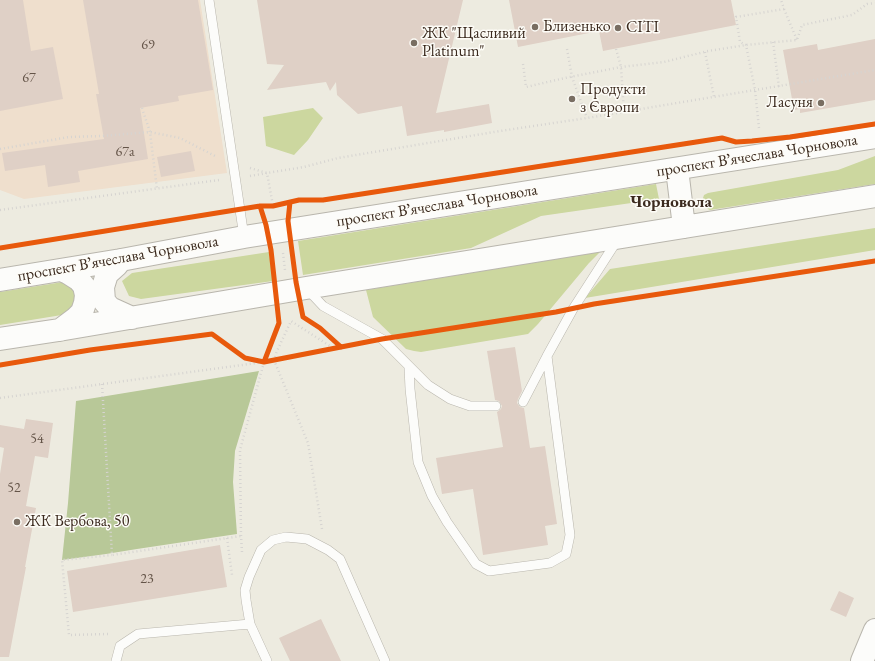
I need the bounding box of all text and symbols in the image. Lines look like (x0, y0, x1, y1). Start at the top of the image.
place label: Близенько (543, 17, 611, 37)
place label: CITI (626, 18, 659, 38)
marker: Близенько (530, 22, 540, 32)
marker: CITI (613, 23, 623, 33)
place label: ЖК "Щасливий Platinum" (422, 24, 526, 62)
house number: 69 (141, 37, 155, 53)
marker: ЖК "Щасливий Platinum" (409, 38, 419, 48)
house number: 67 (22, 70, 36, 86)
place label: Продукти з Європи (580, 80, 646, 118)
place label: Ласуня (767, 93, 813, 113)
marker: Продукти з Європи (567, 94, 577, 104)
marker: Ласуня (816, 98, 826, 108)
street label: проспект Вʼячеслава Чорновола (655, 131, 859, 181)
house number: 67а (115, 144, 135, 160)
street label: проспект Вʼячеслава Чорновола (335, 181, 539, 231)
district label: Чорновола (630, 192, 712, 212)
street label: проспект Вʼячеслава Чорновола (16, 232, 220, 286)
house number: 54 (30, 431, 44, 447)
house number: 52 (7, 480, 21, 496)
place label: ЖК Вербова, 50 (25, 512, 129, 532)
marker: ЖК Вербова, 50 (12, 517, 22, 527)
house number: 23 (140, 571, 154, 587)

